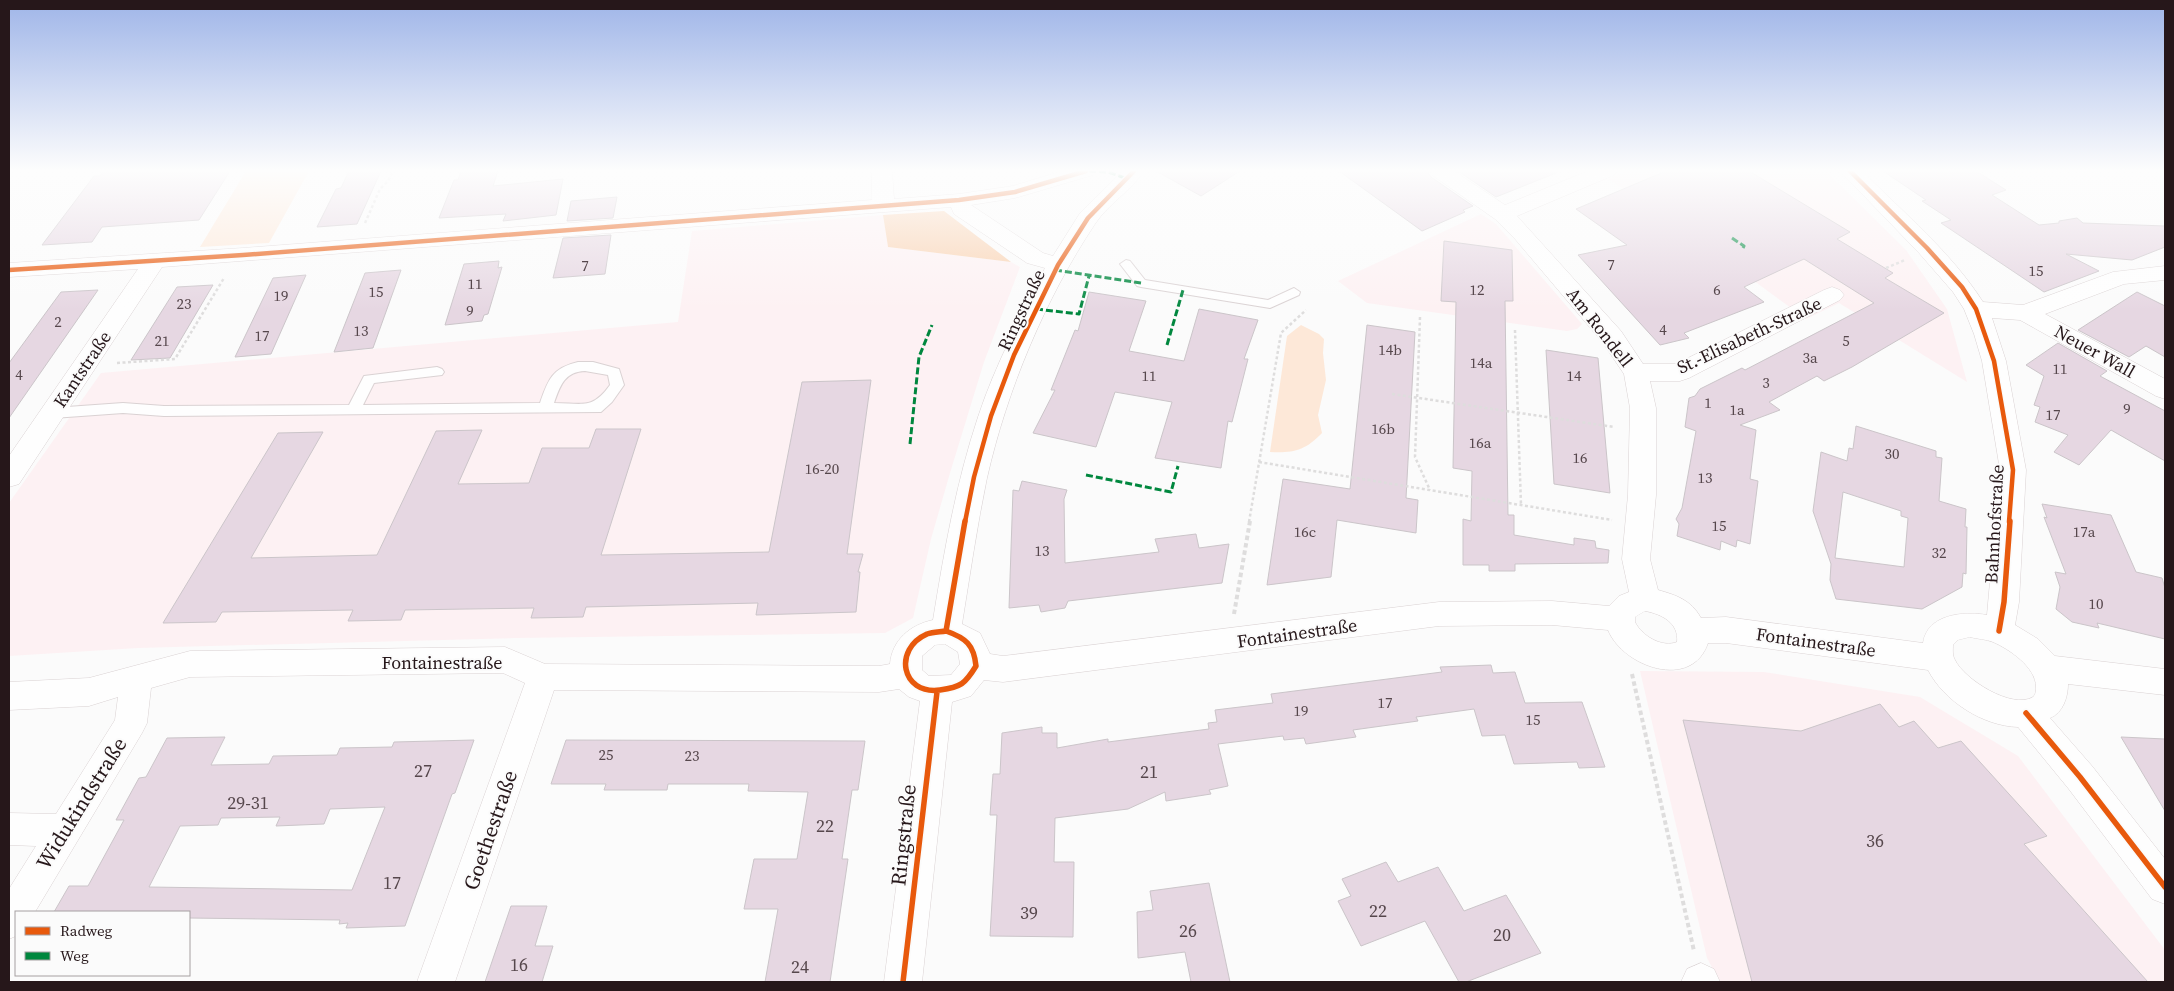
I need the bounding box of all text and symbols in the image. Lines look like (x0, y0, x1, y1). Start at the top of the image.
house number: 7 (1607, 254, 1615, 275)
house number: 7 (581, 255, 589, 276)
house number: 15 (2028, 260, 2044, 281)
street label: Ringstraße (991, 265, 1051, 355)
house number: 11 (467, 273, 483, 294)
house number: 12 (1469, 279, 1485, 300)
house number: 6 (1713, 279, 1721, 300)
house number: 15 (368, 281, 384, 302)
street label: Am Rondell (1561, 282, 1639, 372)
house number: 19 (273, 285, 289, 306)
street label: St.-Elisabeth-Straße (1673, 291, 1825, 379)
house number: 23 (176, 293, 192, 314)
house number: 9 (466, 300, 474, 321)
house number: 2 (54, 311, 62, 332)
house number: 4 (1659, 319, 1667, 340)
street label: Neuer Wall (2050, 319, 2140, 383)
house number: 13 (353, 320, 369, 341)
house number: 17 (254, 325, 270, 346)
street label: Kantstraße (47, 326, 117, 412)
house number: 21 (154, 330, 170, 351)
house number: 5 (1842, 330, 1850, 351)
house number: 14b (1378, 339, 1402, 360)
house number: 3a (1802, 347, 1818, 368)
house number: 14a (1470, 352, 1493, 373)
house number: 11 (2052, 358, 2068, 379)
house number: 4 (15, 364, 23, 385)
house number: 11 (1141, 365, 1157, 386)
house number: 14 (1566, 365, 1582, 386)
house number: 3 (1762, 372, 1770, 393)
house number: 1 (1704, 392, 1712, 413)
house number: 9 (2123, 398, 2131, 419)
house number: 1a (1729, 399, 1745, 420)
house number: 17 (2045, 404, 2061, 425)
house number: 16b (1371, 418, 1395, 439)
house number: 16a (1469, 432, 1492, 453)
house number: 30 (1884, 443, 1900, 464)
house number: 16 (1572, 447, 1588, 468)
house number: 16-20 (805, 458, 839, 479)
street label: Bahnhofstraße (1978, 464, 2010, 584)
house number: 13 (1697, 467, 1713, 488)
house number: 15 (1711, 515, 1727, 536)
house number: 16c (1294, 521, 1316, 542)
house number: 17a (2073, 521, 2096, 542)
house number: 13 (1034, 540, 1050, 561)
house number: 32 (1931, 542, 1947, 563)
house number: 10 (2088, 593, 2104, 614)
street label: Fontainestraße (1235, 612, 1359, 654)
street label: Fontainestraße (1754, 621, 1878, 663)
street label: Fontainestraße (382, 650, 502, 675)
house number: 17 (1377, 692, 1393, 713)
house number: 19 (1293, 700, 1309, 721)
house number: 15 (1525, 709, 1541, 730)
street label: Widukindstraße (29, 731, 133, 875)
house number: 25 (598, 744, 614, 765)
house number: 23 (684, 745, 700, 766)
house number: 27 (414, 758, 432, 783)
house number: 21 (1140, 759, 1158, 784)
street label: Goethestraße (456, 766, 524, 894)
street label: Ringstraße (883, 783, 923, 887)
house number: 29-31 (227, 790, 269, 815)
house number: 22 (816, 813, 834, 838)
house number: 36 (1866, 828, 1884, 853)
house number: 17 (383, 870, 401, 895)
house number: 22 (1369, 898, 1387, 923)
house number: 39 (1020, 900, 1038, 925)
legend (15, 911, 190, 976)
house number: 26 (1179, 918, 1197, 943)
text: Radweg (60, 920, 113, 941)
house number: 20 (1493, 922, 1511, 947)
text: Weg (60, 945, 89, 966)
house number: 16 (510, 952, 528, 977)
house number: 24 (791, 954, 809, 979)

